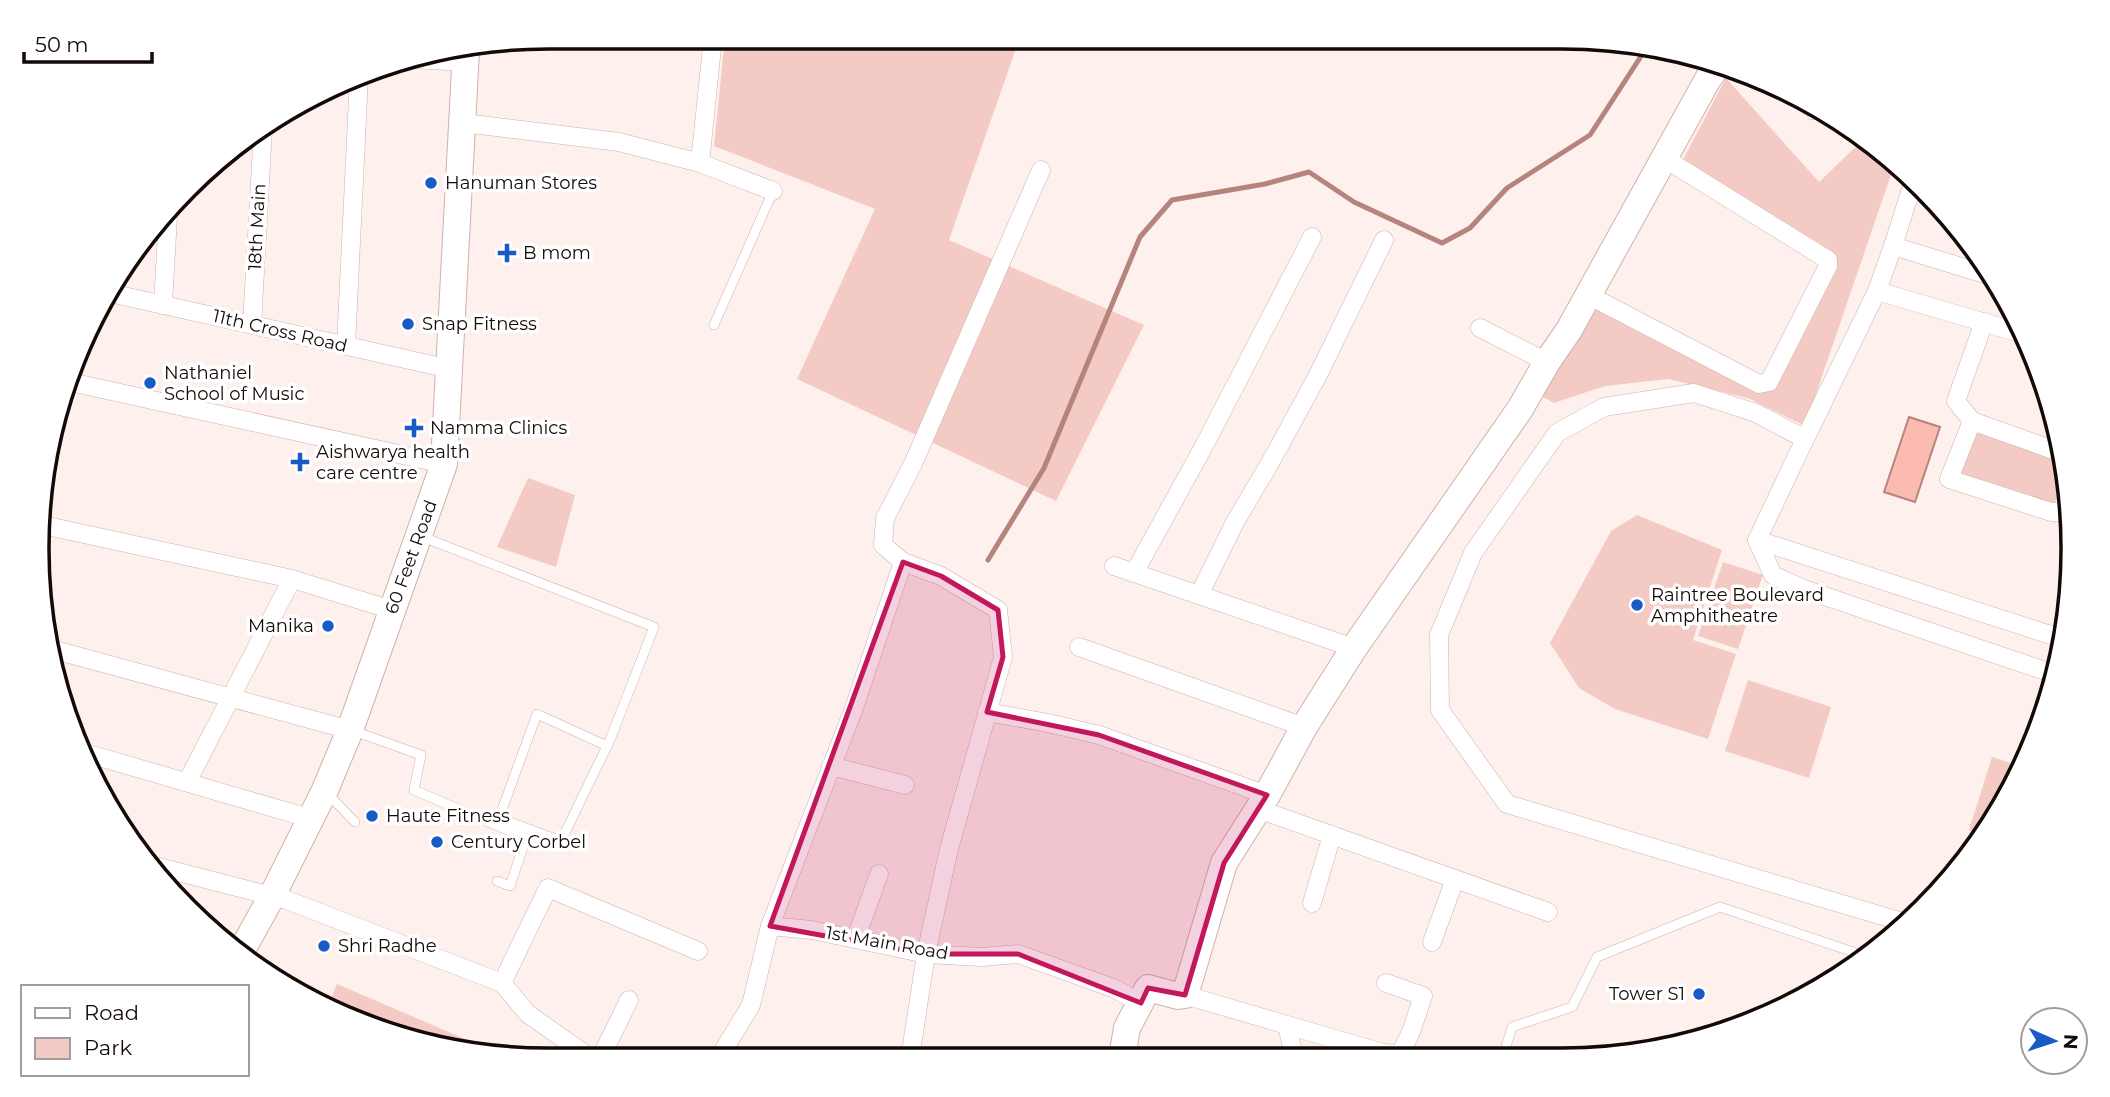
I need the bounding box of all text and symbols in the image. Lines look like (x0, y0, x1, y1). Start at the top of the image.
scale bar (24, 21, 152, 65)
text: 50 m (35, 32, 89, 57)
place label: Hanuman Stores (445, 172, 597, 194)
marker: Hanuman Stores (423, 175, 439, 191)
street label: 18th Main (244, 183, 270, 271)
place label: B mom (523, 242, 591, 264)
marker: B mom (497, 243, 517, 263)
street label: 11th Cross Road (210, 305, 350, 357)
place label: Snap Fitness (422, 313, 537, 335)
marker: Snap Fitness (400, 316, 416, 332)
place label: Nathaniel School of Music (164, 362, 305, 405)
marker: Nathaniel School of Music (142, 375, 158, 391)
place label: Namma Clinics (430, 417, 567, 439)
marker: Namma Clinics (404, 418, 424, 438)
place label: Aishwarya health care centre (316, 441, 470, 484)
marker: Aishwarya health care centre (290, 452, 310, 472)
street label: 60 Feet Road (380, 497, 442, 617)
place label: Raintree Boulevard Amphitheatre (1651, 584, 1824, 627)
marker: Raintree Boulevard Amphitheatre (1629, 597, 1645, 613)
place label: Manika (248, 615, 314, 637)
marker: Manika (320, 618, 336, 634)
place label: Haute Fitness (386, 805, 510, 827)
marker: Haute Fitness (364, 808, 380, 824)
place label: Century Corbel (451, 831, 586, 853)
marker: Century Corbel (429, 834, 445, 850)
street label: 1st Main Road (824, 921, 950, 965)
place label: Shri Radhe (338, 935, 437, 957)
marker: Shri Radhe (316, 938, 332, 954)
place label: Tower S1 (1609, 983, 1685, 1005)
legend (21, 985, 248, 1076)
marker: Tower S1 (1691, 986, 1707, 1002)
text: Road (84, 1000, 139, 1025)
north arrow (2019, 1006, 2089, 1076)
text: N (2059, 1034, 2082, 1050)
text: Park (84, 1035, 132, 1060)

